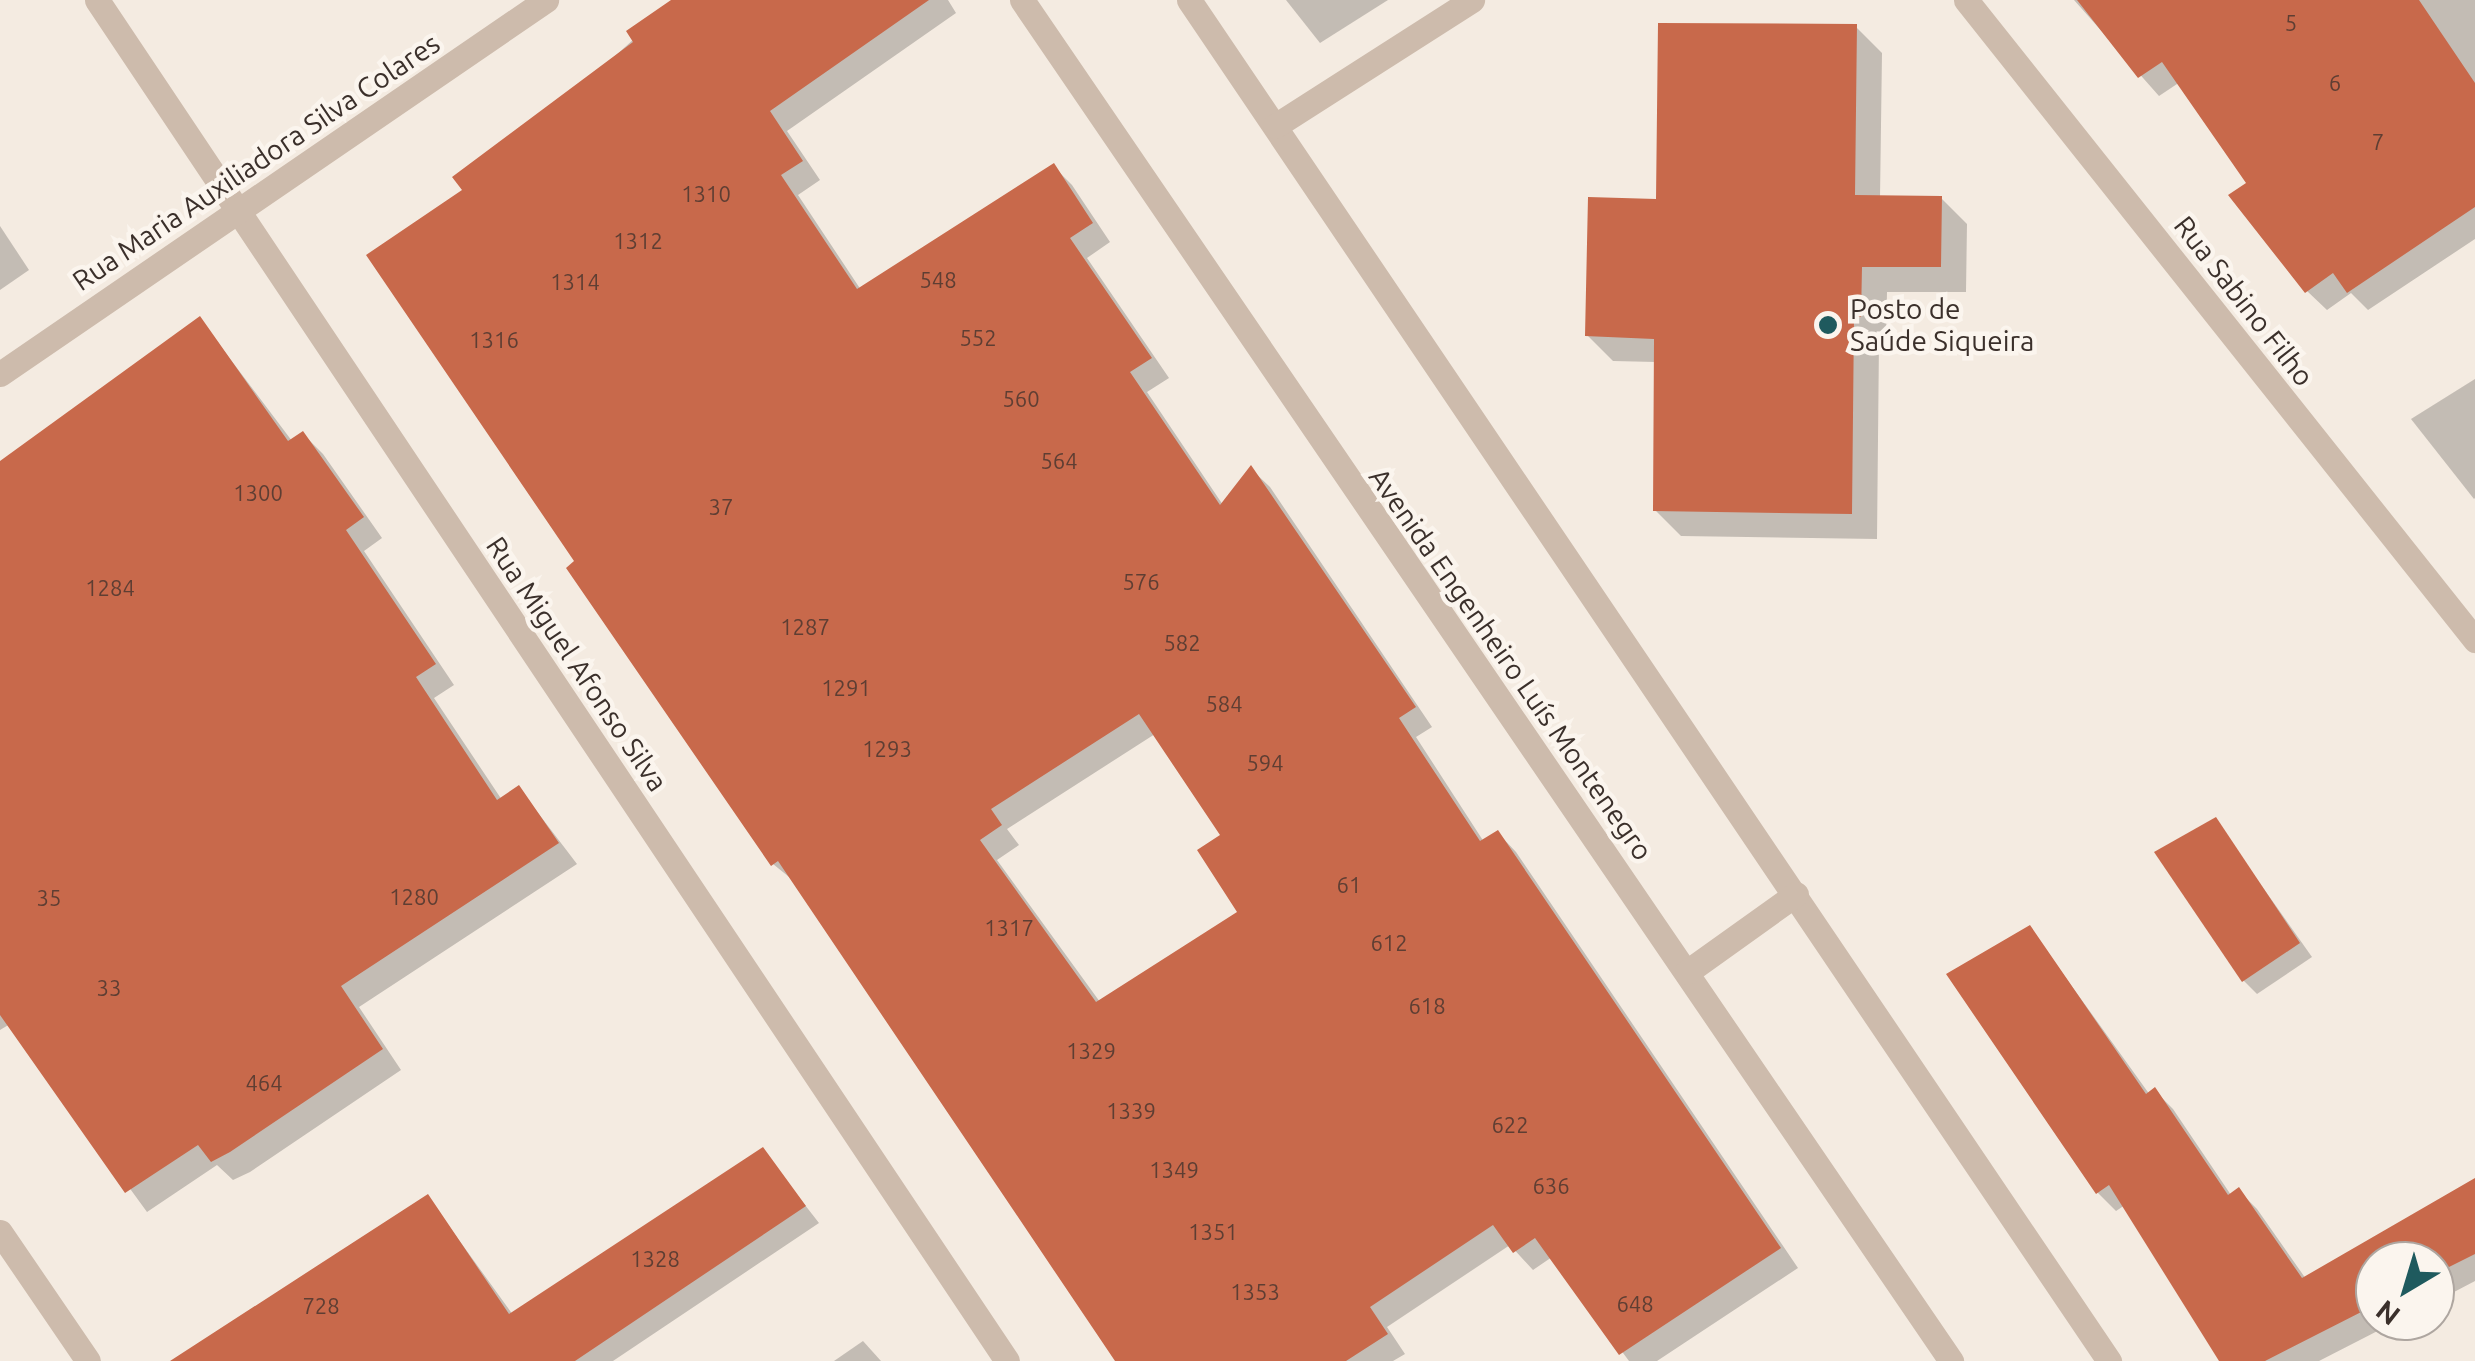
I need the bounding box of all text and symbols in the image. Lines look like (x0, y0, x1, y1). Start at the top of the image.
house number: 5 (2285, 10, 2297, 36)
street label: Rua Maria Auxiliadora Silva Colares (66, 26, 446, 298)
house number: 6 (2329, 70, 2341, 96)
house number: 7 (2372, 129, 2384, 155)
house number: 1310 (681, 181, 731, 207)
street label: Rua Sabino Filho (2167, 209, 2321, 393)
house number: 1312 (613, 228, 663, 254)
house number: 548 (919, 267, 957, 293)
house number: 1314 (550, 269, 600, 295)
place label: Posto de Saúde Siqueira (1850, 292, 2034, 358)
marker: Posto de Saúde Siqueira (1815, 312, 1841, 338)
house number: 552 (959, 325, 997, 351)
house number: 1316 (469, 327, 519, 353)
house number: 560 (1002, 386, 1040, 412)
house number: 564 (1040, 448, 1078, 474)
street label: Avenida Engenheiro Luís Montenegro (1362, 461, 1660, 867)
house number: 1300 (233, 480, 283, 506)
house number: 37 (709, 494, 733, 520)
street label: Rua Miguel Afonso Silva (479, 530, 675, 798)
house number: 576 (1122, 569, 1160, 595)
house number: 1284 (85, 575, 135, 601)
house number: 1287 (780, 614, 830, 640)
house number: 582 (1163, 630, 1201, 656)
house number: 1291 (821, 675, 871, 701)
house number: 584 (1205, 691, 1243, 717)
house number: 1293 (862, 736, 912, 762)
house number: 594 (1246, 750, 1284, 776)
house number: 61 (1337, 872, 1361, 898)
house number: 1280 (389, 884, 439, 910)
house number: 35 (37, 885, 61, 911)
house number: 1317 (984, 915, 1034, 941)
house number: 612 (1370, 930, 1408, 956)
house number: 33 (97, 975, 121, 1001)
house number: 618 (1408, 993, 1446, 1019)
house number: 1329 (1066, 1038, 1116, 1064)
house number: 464 (245, 1070, 283, 1096)
house number: 1339 (1106, 1098, 1156, 1124)
house number: 622 (1491, 1112, 1529, 1138)
house number: 1349 (1149, 1157, 1199, 1183)
house number: 636 (1532, 1173, 1570, 1199)
house number: 1351 (1188, 1219, 1238, 1245)
north arrow (2355, 1241, 2455, 1341)
house number: 1328 (630, 1246, 680, 1272)
house number: 1353 (1230, 1279, 1280, 1305)
house number: 648 (1616, 1291, 1654, 1317)
house number: 728 (302, 1293, 340, 1319)
text: N (2370, 1295, 2405, 1332)

